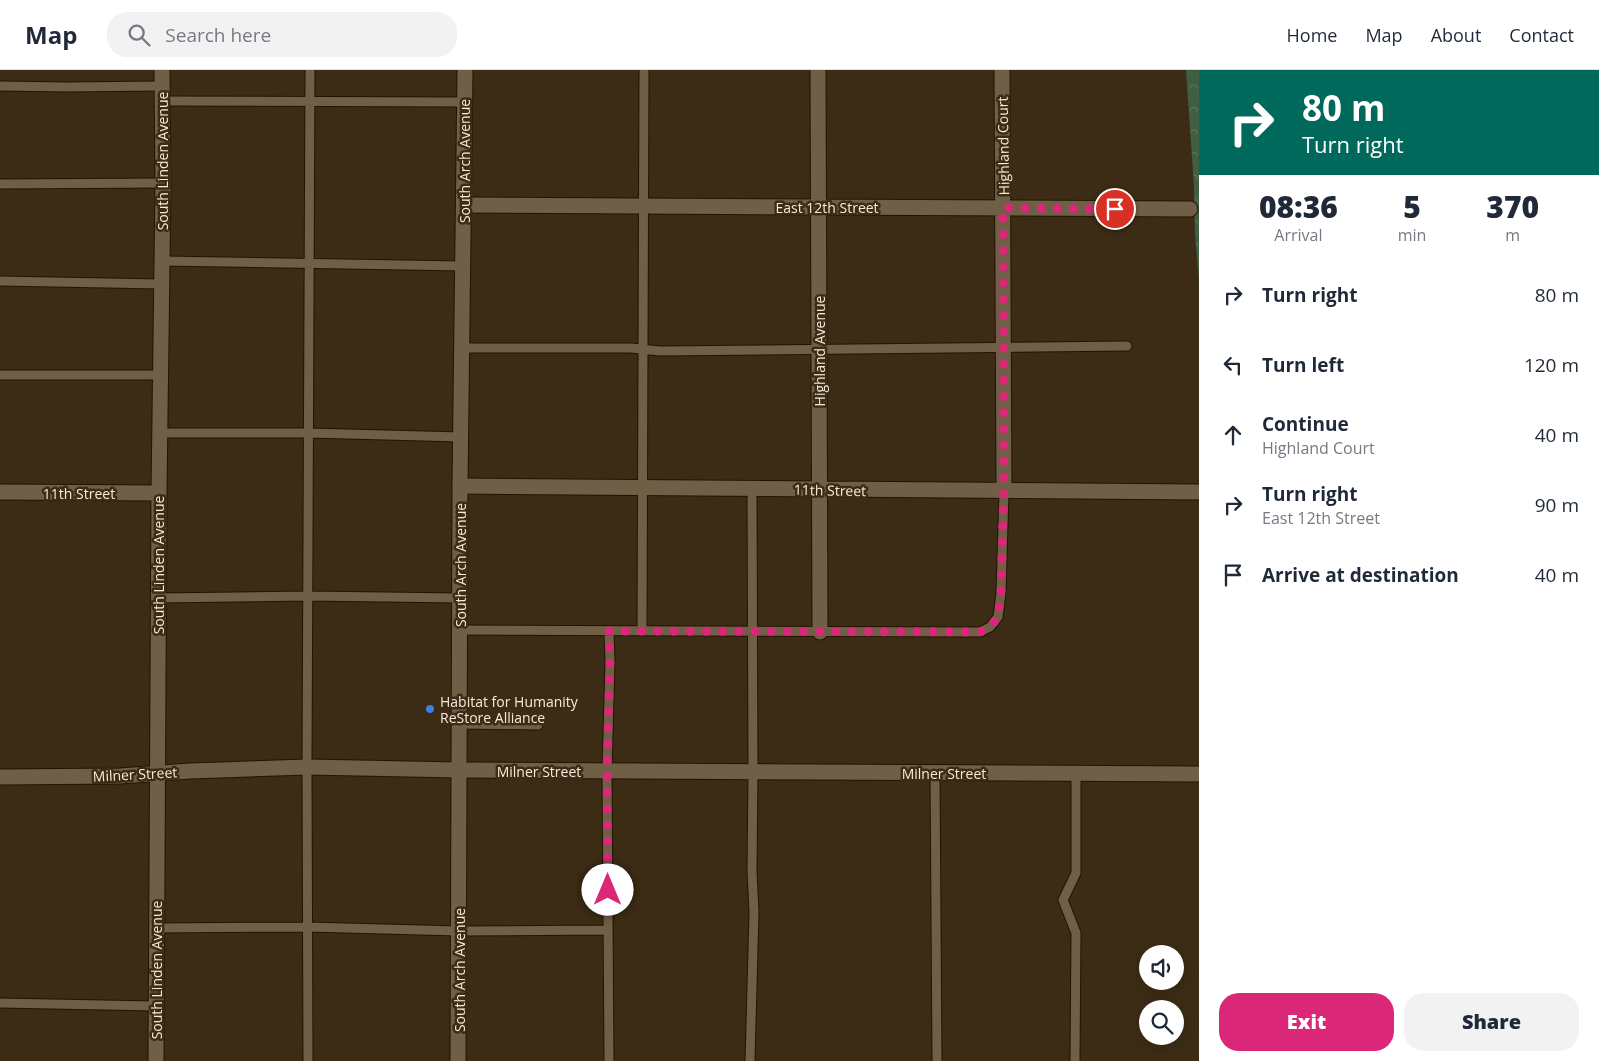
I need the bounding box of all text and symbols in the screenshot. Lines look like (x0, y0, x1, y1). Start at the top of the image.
search box (107, 12, 457, 57)
text: Map (25, 18, 77, 51)
icon: search (125, 21, 153, 49)
text: Search here (165, 22, 271, 48)
text: Home (1287, 23, 1337, 47)
text: Map (1365, 23, 1403, 47)
text: About (1431, 23, 1481, 47)
text: Contact (1509, 23, 1574, 47)
text: 80 m (1302, 84, 1385, 131)
icon: right (1219, 90, 1284, 155)
street label: South Linden Avenue (153, 92, 172, 230)
street label: Highland Court (993, 96, 1013, 196)
street label: South Arch Avenue (455, 99, 474, 223)
text: Turn right (1302, 129, 1404, 159)
text: 08:36 (1259, 186, 1338, 227)
text: 5 (1403, 186, 1421, 227)
text: 370 (1486, 186, 1539, 227)
pin (1094, 188, 1136, 230)
icon: arrive (1101, 195, 1129, 223)
street label: East 12th Street (775, 198, 879, 217)
text: Arrival (1274, 224, 1322, 246)
text: min (1398, 224, 1426, 246)
text: m (1505, 224, 1520, 246)
icon: right (1219, 281, 1247, 309)
text: Turn right (1262, 282, 1357, 308)
text: 80 m (1535, 282, 1579, 308)
street label: Highland Avenue (810, 295, 829, 406)
icon: left (1219, 351, 1247, 379)
text: Turn left (1262, 352, 1344, 378)
text: 120 m (1524, 352, 1579, 378)
text: Continue (1262, 411, 1349, 437)
icon: ahead (1219, 421, 1247, 449)
text: 40 m (1535, 422, 1579, 448)
text: Highland Court (1262, 437, 1375, 459)
street label: 11th Street (794, 480, 866, 500)
text: Turn right (1262, 481, 1357, 507)
street label: 11th Street (43, 484, 115, 503)
icon: right (1219, 491, 1247, 519)
text: 90 m (1535, 492, 1579, 518)
street label: South Linden Avenue (149, 496, 168, 634)
street label: South Arch Avenue (451, 503, 470, 627)
text: East 12th Street (1262, 507, 1380, 529)
icon: arrive (1219, 561, 1247, 589)
text: Arrive at destination (1262, 562, 1459, 588)
text: 40 m (1535, 562, 1579, 588)
place label: Habitat for Humanity ReStore Alliance (440, 692, 579, 727)
marker: Habitat for Humanity ReStore Alliance (424, 703, 436, 715)
street label: Milner Street (92, 762, 178, 786)
street label: Milner Street (497, 762, 581, 781)
street label: Milner Street (902, 764, 986, 783)
position arrow (581, 863, 633, 915)
street label: South Linden Avenue (147, 901, 166, 1039)
street label: South Arch Avenue (450, 908, 469, 1032)
map controls (1139, 945, 1184, 1045)
button: sound (1139, 945, 1184, 990)
button: Exit (1219, 993, 1394, 1051)
button: Share (1404, 993, 1579, 1051)
button: search (1139, 1000, 1184, 1045)

